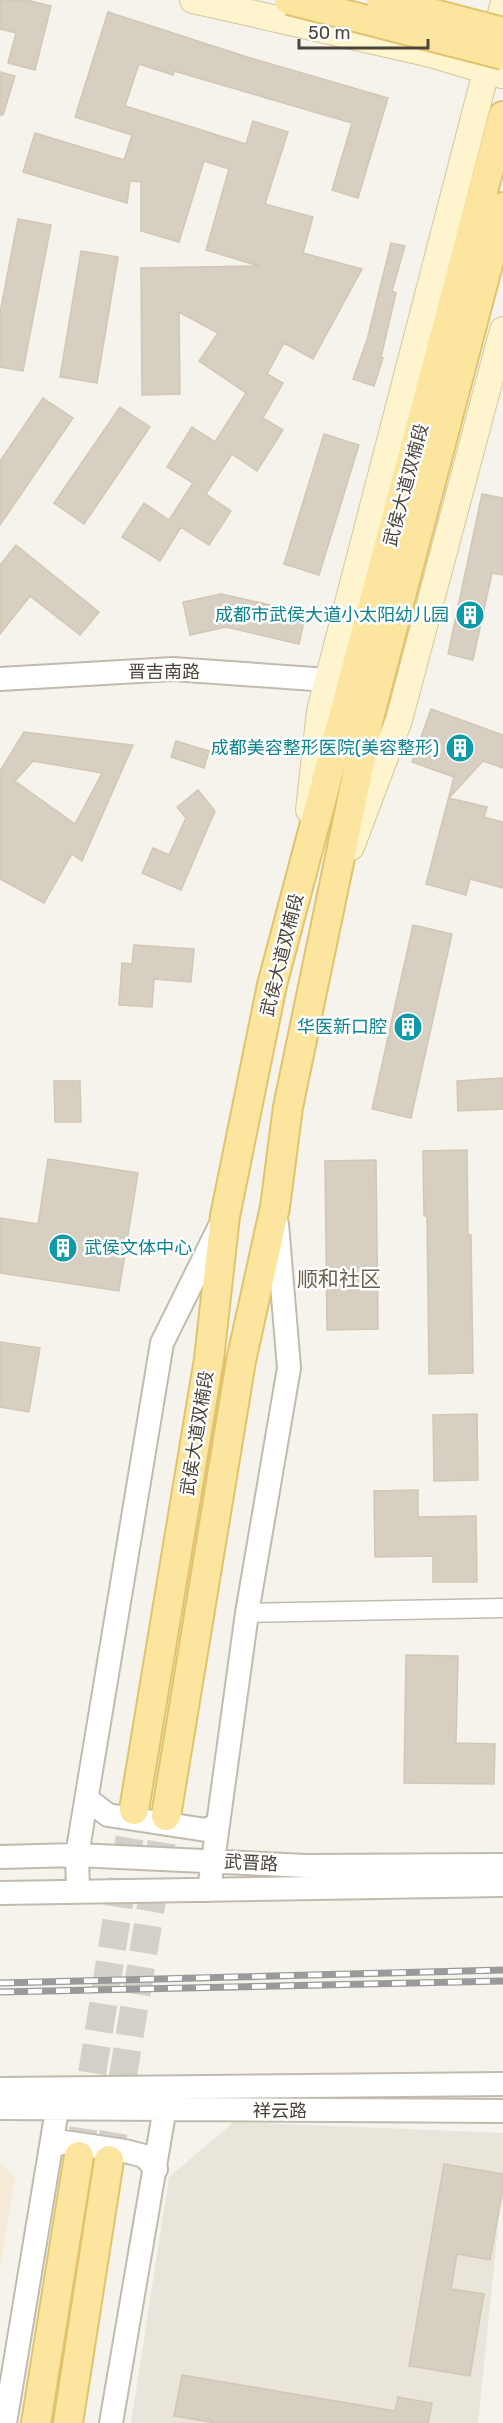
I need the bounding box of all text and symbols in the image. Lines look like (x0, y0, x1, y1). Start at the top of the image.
scale bar (299, 12, 428, 50)
text: 50 m (308, 22, 351, 44)
street label: 武侯大道双楠段 (379, 421, 433, 549)
building icon: 成都市武侯大道小太阳幼儿园 (454, 599, 486, 631)
place label: 成都市武侯大道小太阳幼儿园 (215, 604, 449, 626)
street label: 晋吉南路 (128, 661, 200, 683)
building icon: 成都美容整形医院(美容整形) (444, 732, 476, 764)
place label: 成都美容整形医院(美容整形) (211, 737, 439, 759)
street label: 武侯大道双楠段 (256, 891, 308, 1019)
building icon: 华医新口腔 (392, 1011, 424, 1043)
place label: 华医新口腔 (297, 1016, 387, 1038)
building icon: 武侯文体中心 (47, 1232, 79, 1264)
place label: 武侯文体中心 (84, 1237, 192, 1259)
district label: 顺和社区 (297, 1266, 381, 1291)
street label: 武侯大道双楠段 (176, 1369, 218, 1497)
street label: 武晋路 (223, 1851, 279, 1875)
street label: 祥云路 (253, 2100, 307, 2122)

